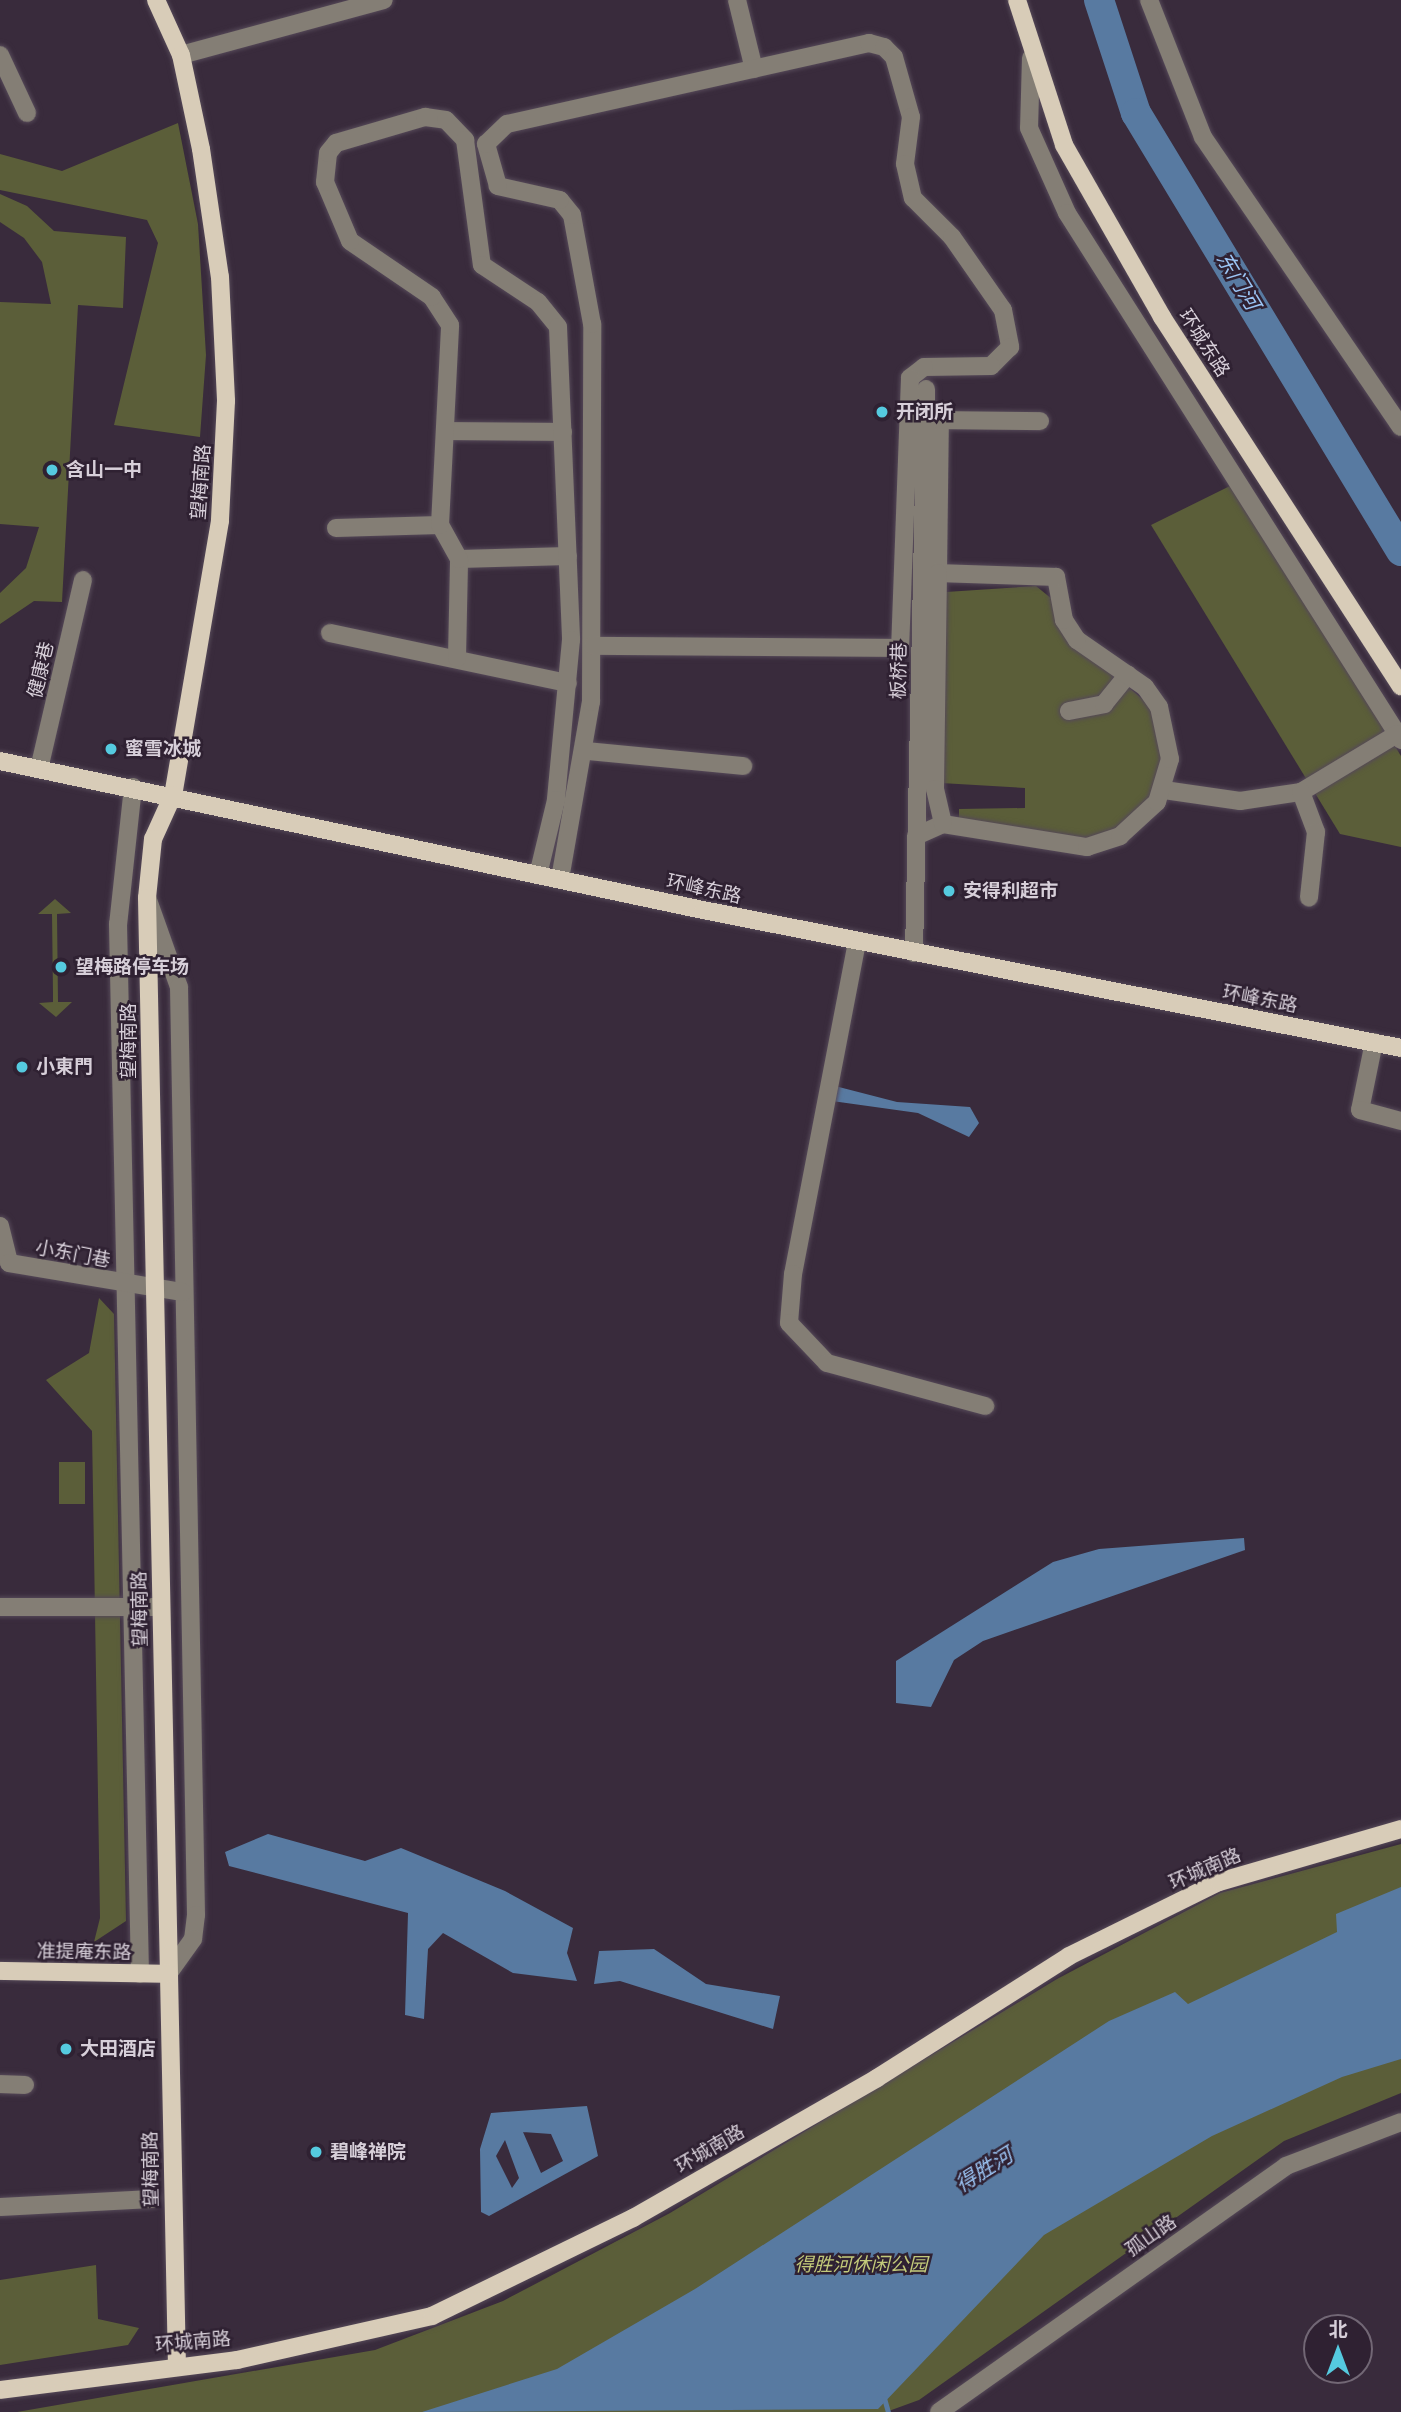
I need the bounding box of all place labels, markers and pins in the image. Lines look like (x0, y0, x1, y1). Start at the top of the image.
place label: 开闭所 (896, 401, 953, 423)
marker: 开闭所 (874, 404, 890, 420)
place label: 含山一中 (66, 459, 142, 481)
marker: 含山一中 (44, 462, 60, 478)
place label: 蜜雪冰城 (125, 738, 201, 760)
marker: 蜜雪冰城 (103, 741, 119, 757)
place label: 安得利超市 (963, 880, 1058, 902)
marker: 安得利超市 (941, 883, 957, 899)
place label: 望梅路停车场 (75, 956, 189, 978)
marker: 望梅路停车场 (53, 959, 69, 975)
place label: 小東門 (36, 1056, 93, 1078)
marker: 小東門 (14, 1059, 30, 1075)
place label: 大田酒店 (80, 2038, 156, 2060)
marker: 大田酒店 (58, 2041, 74, 2057)
place label: 碧峰禅院 (330, 2141, 406, 2163)
marker: 碧峰禅院 (308, 2144, 324, 2160)

